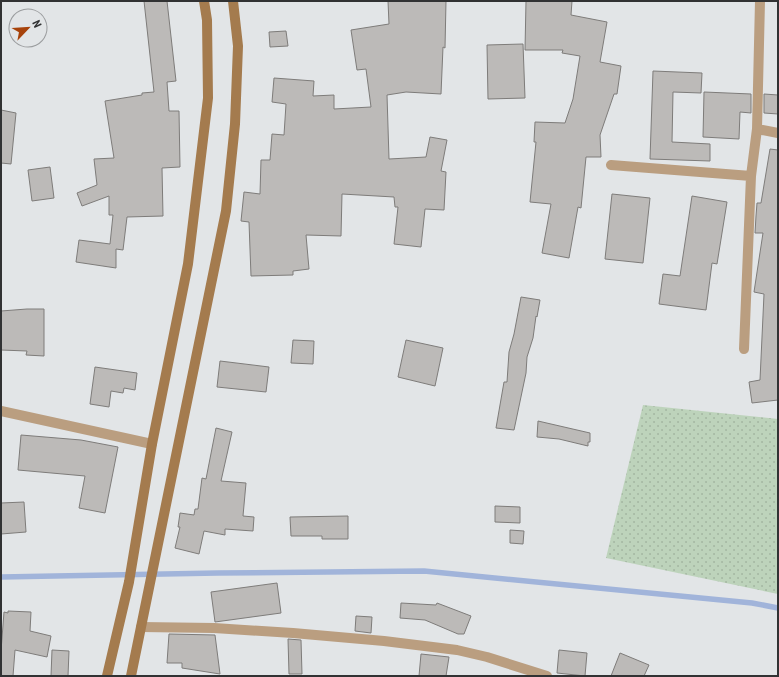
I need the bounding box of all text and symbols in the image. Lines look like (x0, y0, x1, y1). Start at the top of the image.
north arrow (8, 8, 48, 48)
text: N (29, 18, 44, 30)

